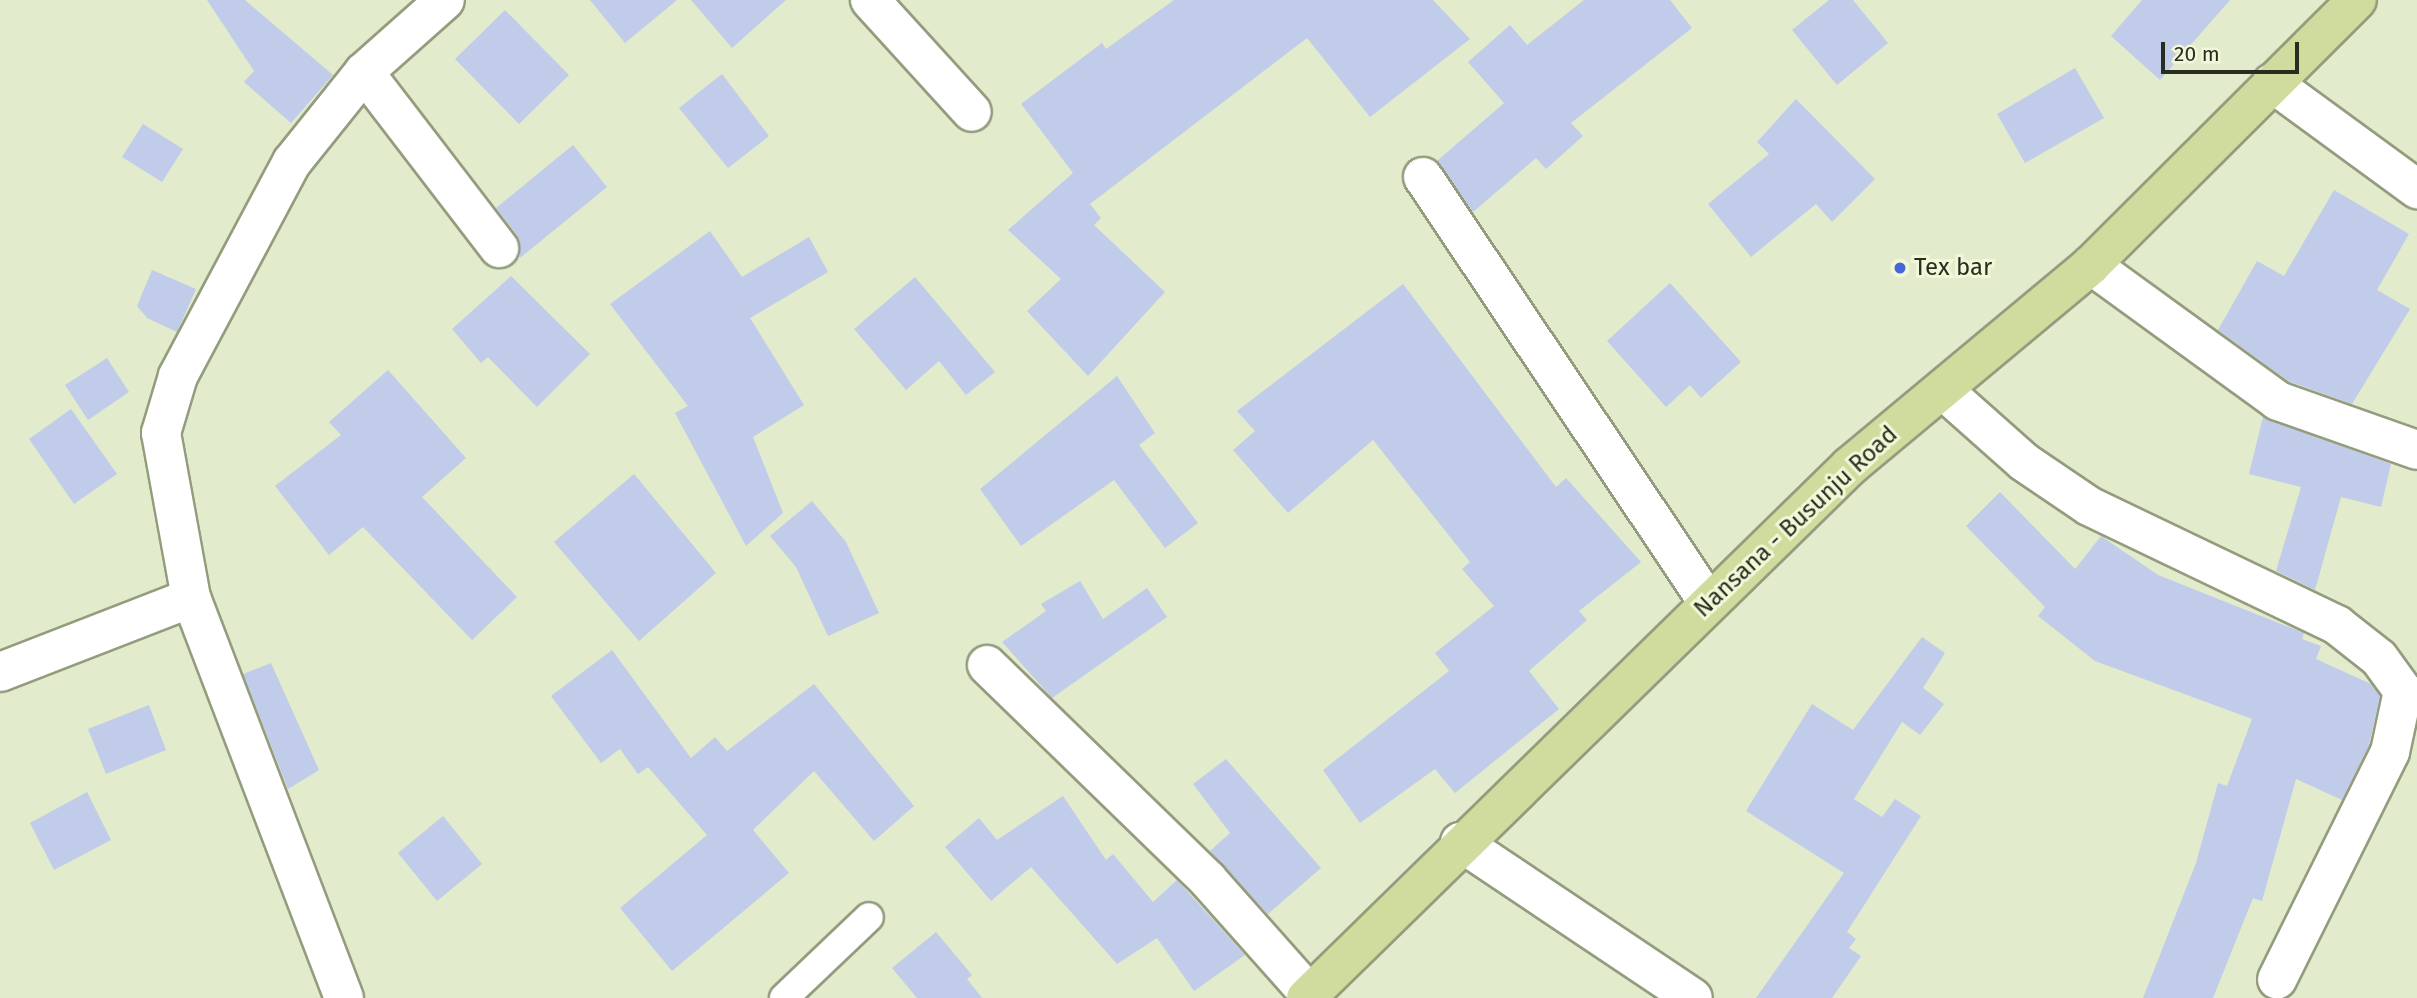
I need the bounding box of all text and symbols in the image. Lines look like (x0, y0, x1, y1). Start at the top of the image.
scale bar (2165, 28, 2303, 72)
text: 20 m (2174, 41, 2220, 67)
place label: Tex bar (1914, 254, 1992, 282)
marker: Tex bar (1892, 260, 1908, 276)
street label: Nansana - Busunju Road (1688, 420, 1904, 624)

